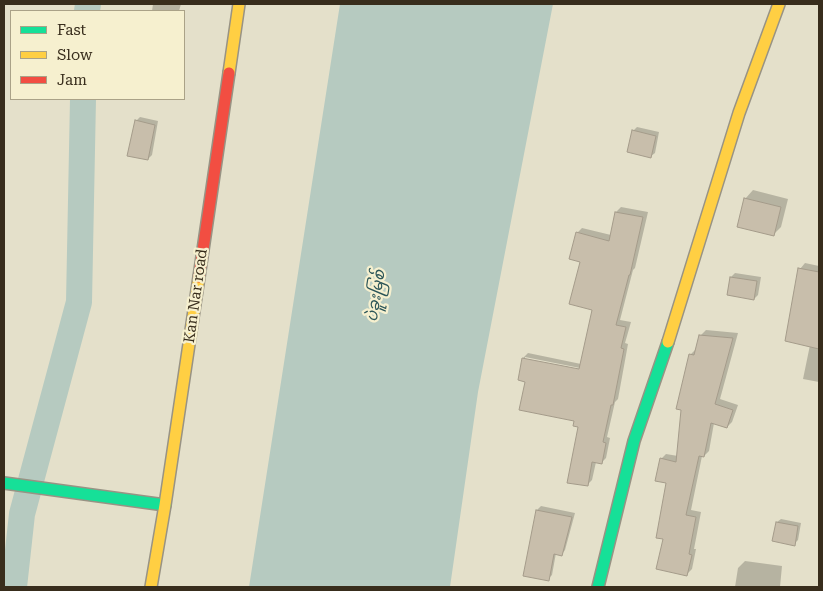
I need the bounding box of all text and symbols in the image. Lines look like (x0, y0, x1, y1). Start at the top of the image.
legend (10, 10, 185, 100)
text: Fast (57, 21, 86, 39)
text: Slow (57, 46, 92, 64)
text: Jam (57, 71, 87, 89)
street label: Kan Nar road (180, 248, 212, 344)
water label: ပဲခူးမြစ် (362, 269, 390, 323)

